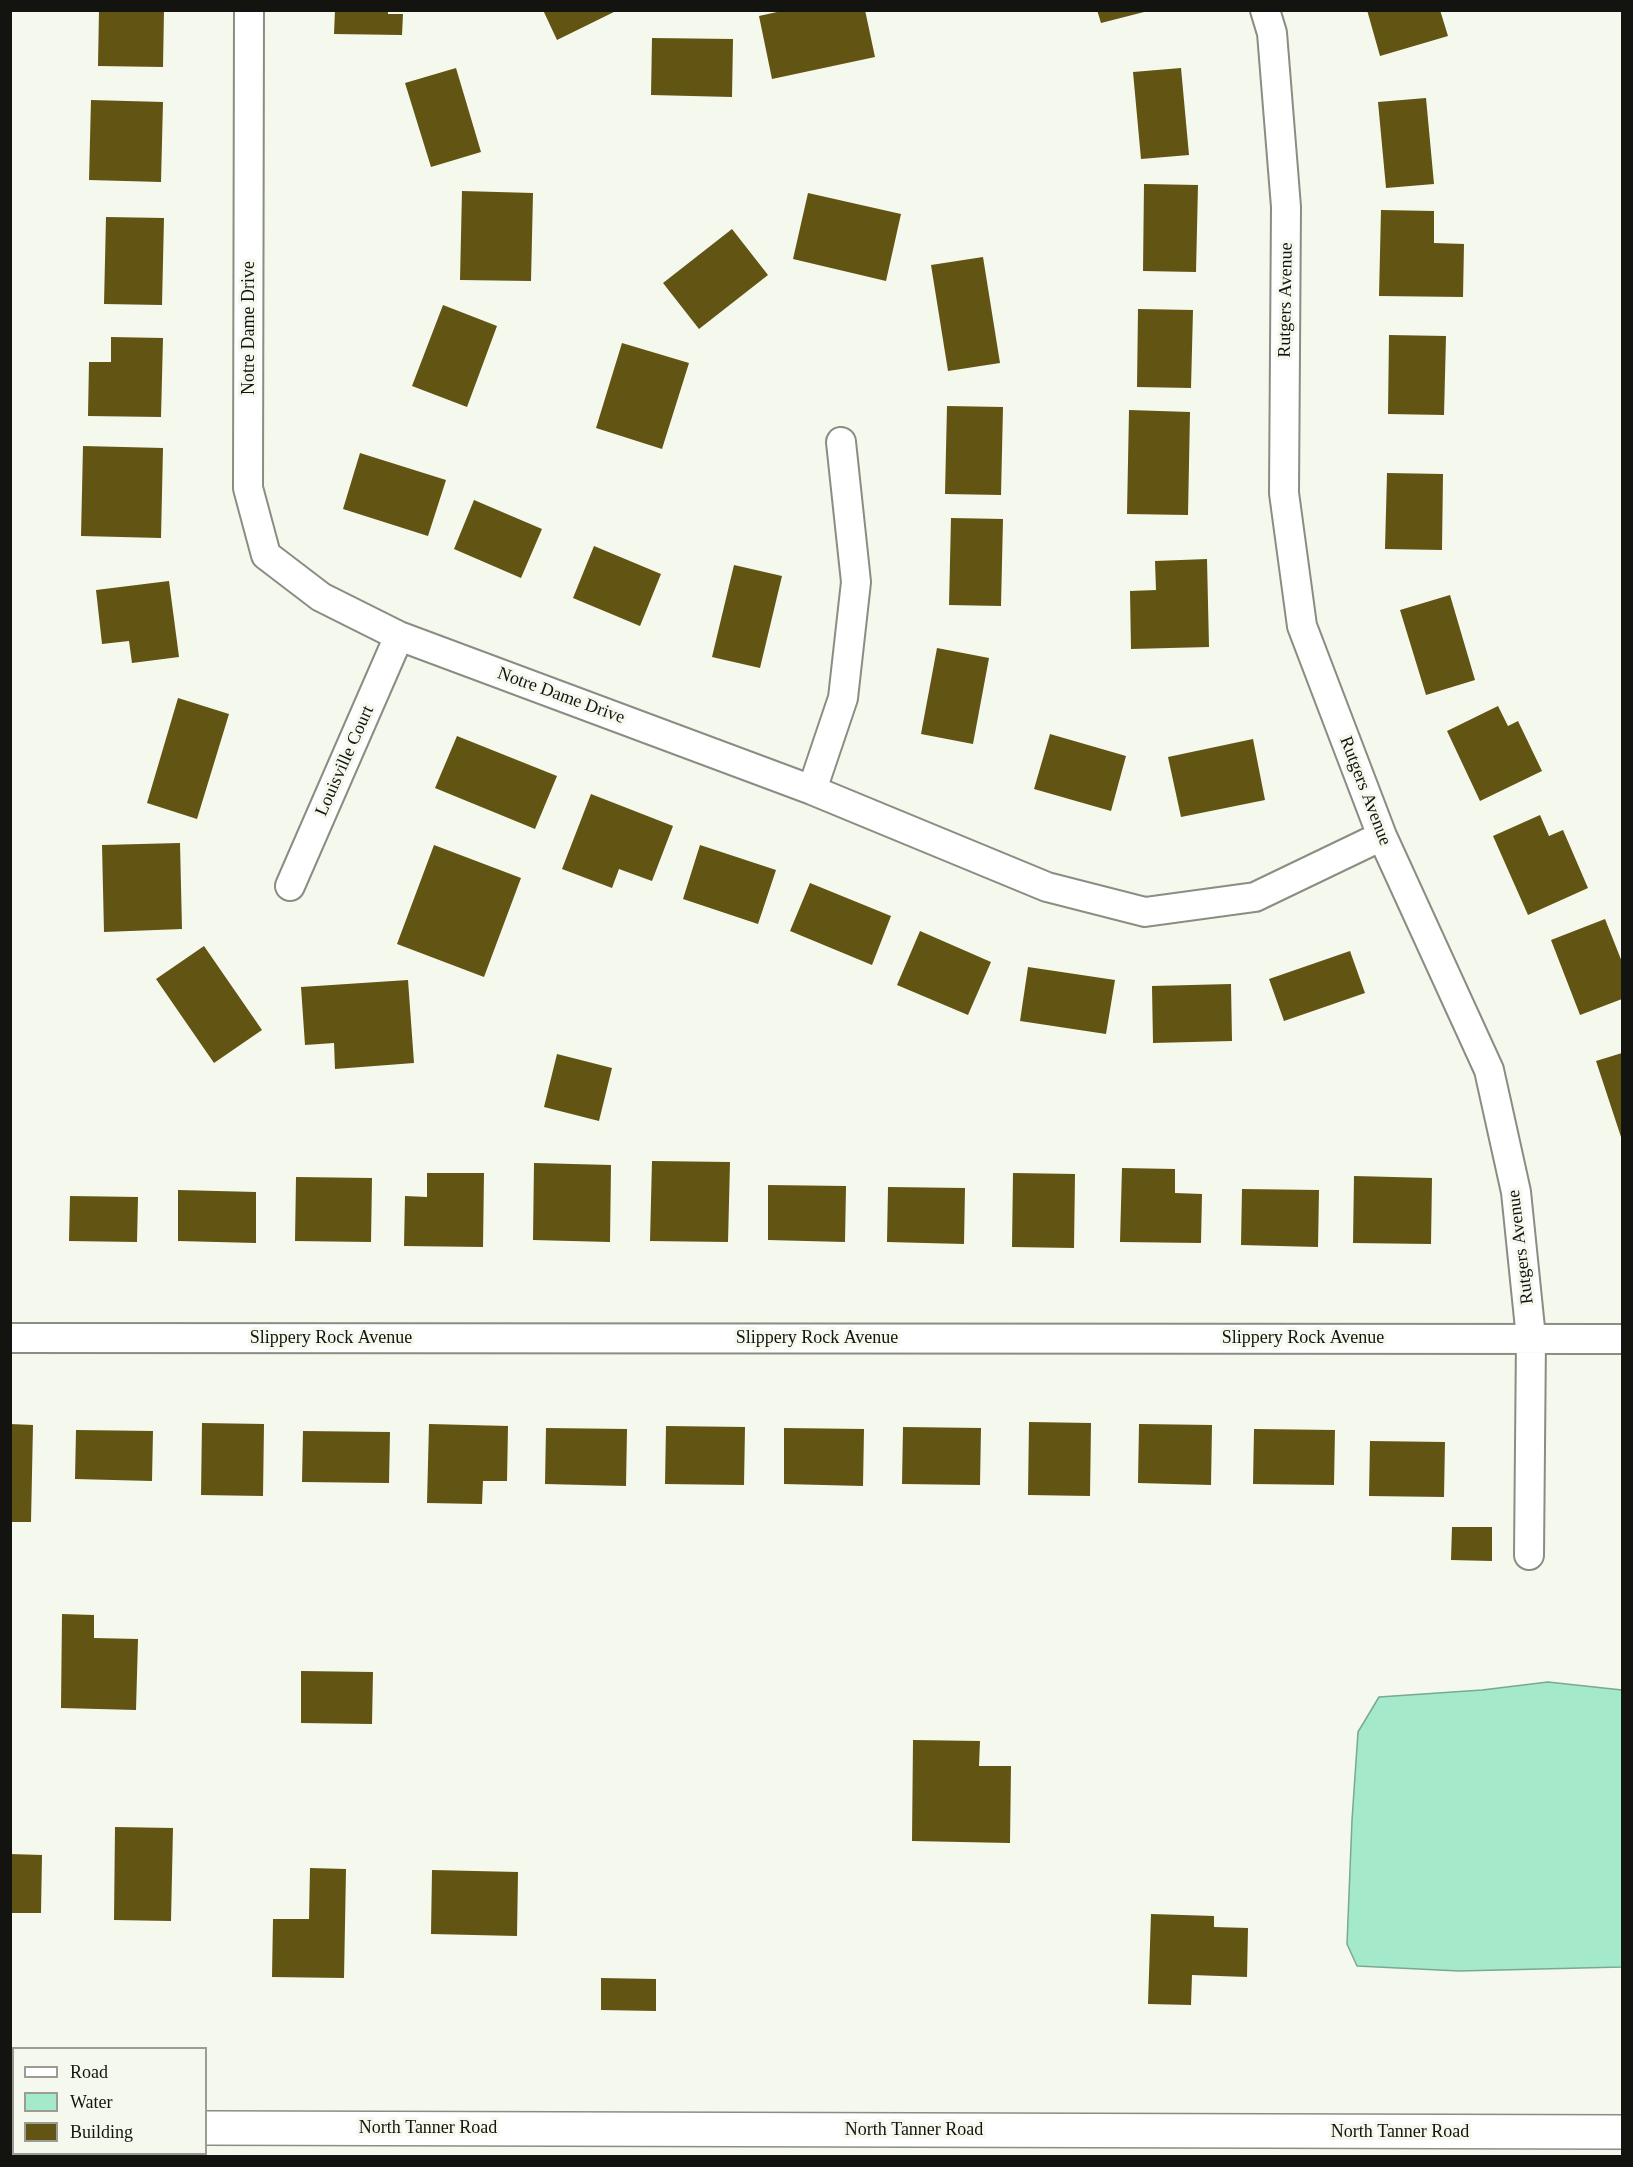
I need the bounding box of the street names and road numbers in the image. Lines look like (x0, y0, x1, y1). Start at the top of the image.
street label: Rutgers Avenue (1274, 242, 1298, 358)
street label: Notre Dame Drive (238, 261, 260, 395)
street label: Notre Dame Drive (494, 663, 628, 729)
street label: Louisville Court (311, 702, 379, 820)
street label: Rutgers Avenue (1334, 733, 1396, 849)
street label: Rutgers Avenue (1503, 1189, 1539, 1305)
street label: Slippery Rock Avenue (250, 1327, 412, 1349)
street label: Slippery Rock Avenue (736, 1327, 898, 1349)
street label: Slippery Rock Avenue (1222, 1327, 1384, 1349)
street label: North Tanner Road (359, 2117, 497, 2139)
street label: North Tanner Road (845, 2119, 983, 2141)
street label: North Tanner Road (1331, 2121, 1469, 2143)

